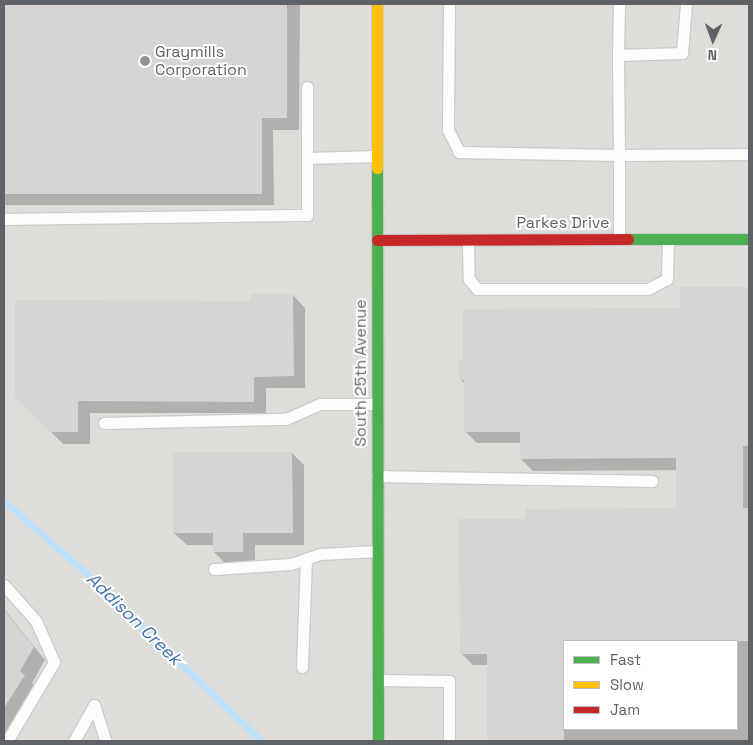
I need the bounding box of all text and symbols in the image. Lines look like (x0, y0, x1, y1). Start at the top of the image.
north arrow (688, 15, 738, 65)
place label: Graymills Corporation (155, 42, 247, 80)
text: N (707, 46, 717, 64)
marker: Graymills Corporation (139, 55, 151, 67)
street label: Parkes Drive (516, 213, 610, 233)
street label: South 25th Avenue (351, 299, 371, 447)
water label: Addison Creek (82, 568, 186, 670)
legend (563, 640, 738, 730)
text: Fast (610, 650, 641, 669)
text: Slow (610, 675, 644, 694)
text: Jam (610, 700, 640, 719)

